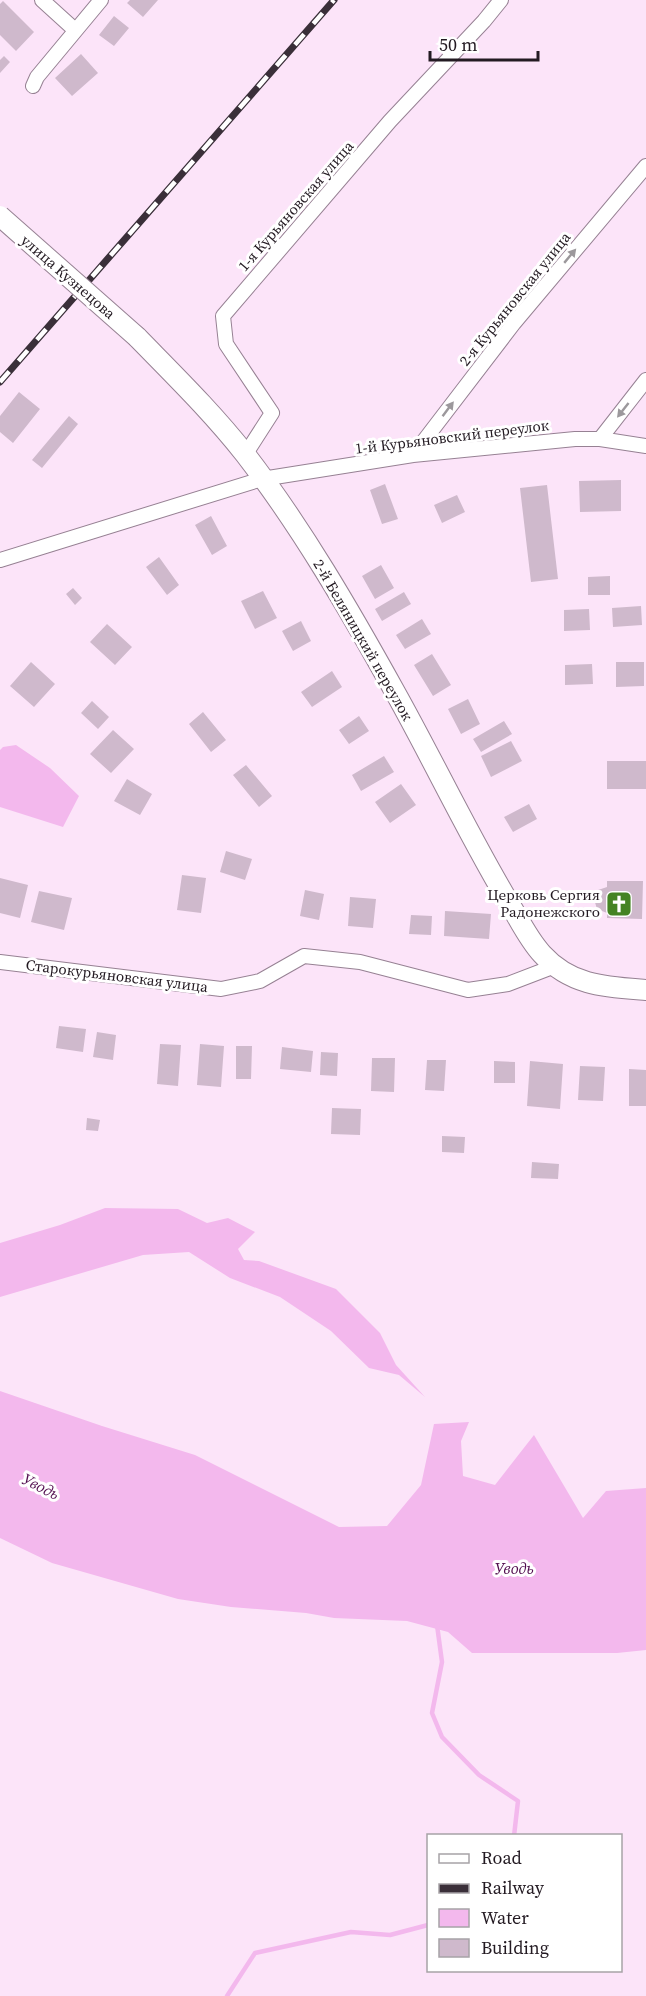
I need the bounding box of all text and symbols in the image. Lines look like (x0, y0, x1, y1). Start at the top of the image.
scale bar (430, 24, 538, 62)
text: 50 m (439, 32, 477, 57)
street label: 1-я Курьяновская улица (233, 136, 358, 275)
street label: 2-я Курьяновская улица (454, 227, 575, 370)
street label: улица Кузнецова (17, 230, 120, 324)
one-way arrow (563, 249, 576, 264)
one-way arrow (442, 401, 454, 417)
one-way arrow (618, 402, 630, 417)
street label: 1-й Курьяновский переулок (354, 414, 551, 459)
street label: 2-й Беляницкий переулок (309, 555, 419, 725)
place label: Церковь Сергия Радонежского (487, 884, 600, 922)
church icon: Церковь Сергия Радонежского (604, 889, 634, 919)
street label: Старокурьяновская улица (25, 954, 210, 997)
water label: Уводь (19, 1467, 63, 1505)
water label: Уводь (495, 1557, 533, 1579)
legend (427, 1834, 622, 1972)
text: Road (481, 1845, 522, 1870)
text: Railway (481, 1875, 545, 1900)
text: Water (481, 1905, 529, 1930)
text: Building (481, 1935, 549, 1960)

